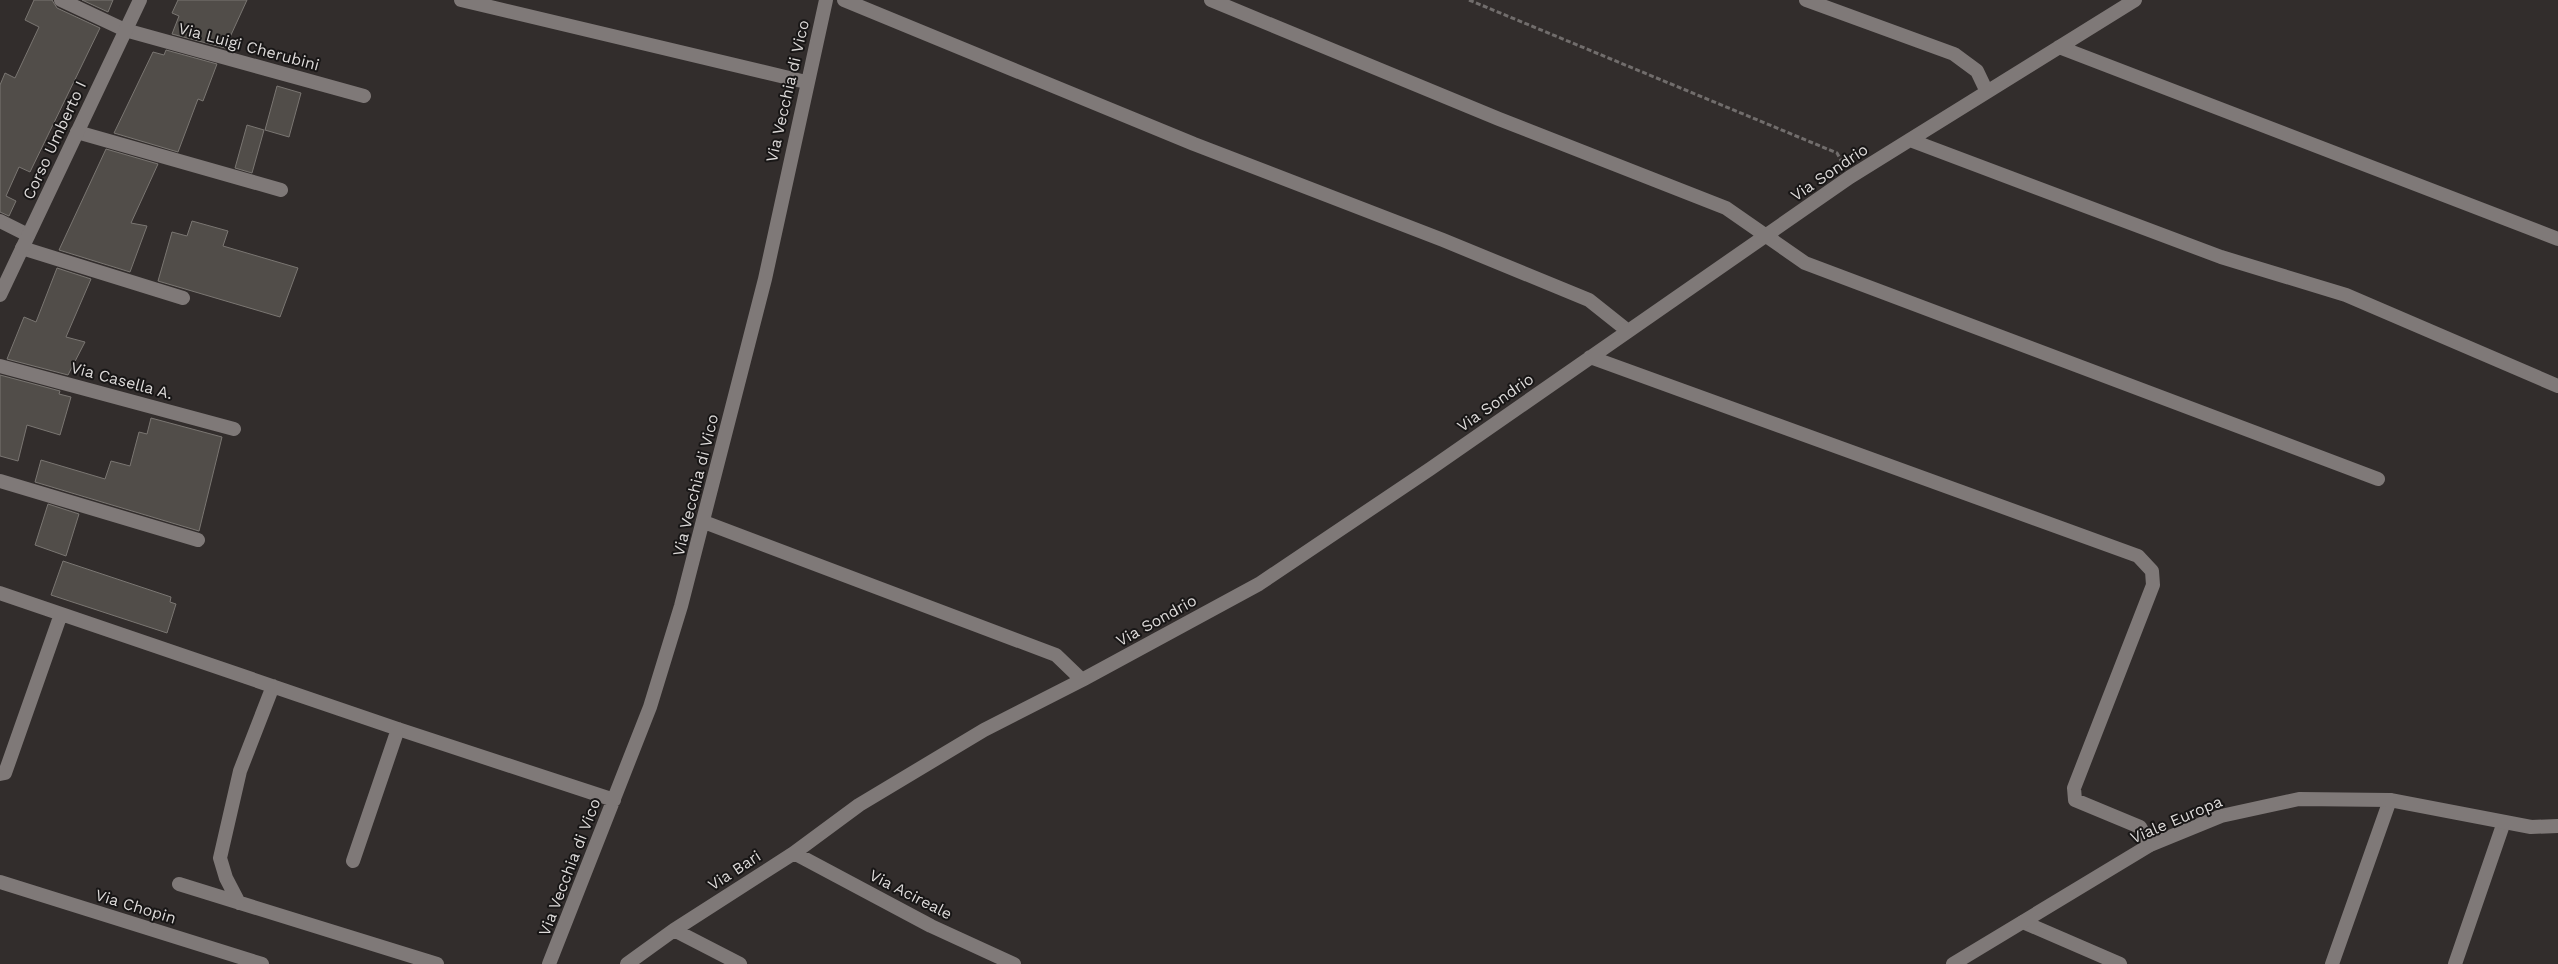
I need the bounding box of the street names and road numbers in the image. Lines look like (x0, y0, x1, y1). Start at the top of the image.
street label: Via Luigi Cherubini (176, 18, 322, 74)
street label: Via Vecchia di Vico (762, 18, 813, 164)
street label: Corso Umberto I (19, 78, 90, 202)
street label: Via Sondrio (1787, 140, 1871, 205)
street label: Via Casella A. (69, 358, 175, 403)
street label: Via Sondrio (1453, 369, 1537, 436)
street label: Via Vecchia di Vico (669, 412, 722, 558)
street label: Via Sondrio (1113, 591, 1200, 650)
street label: Viale Europa (2127, 792, 2225, 847)
street label: Via Vecchia di Vico (534, 796, 604, 939)
street label: Via Bari (704, 846, 764, 894)
street label: Via Acireale (866, 865, 955, 923)
street label: Via Chopin (93, 885, 179, 928)

